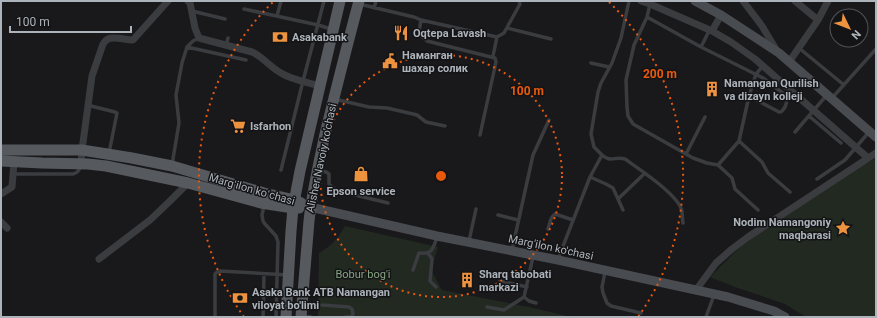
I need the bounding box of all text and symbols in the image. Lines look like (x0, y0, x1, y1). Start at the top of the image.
scale bar (10, 8, 131, 34)
north arrow (829, 8, 869, 48)
text: 100 m (16, 15, 50, 29)
restaurant icon: Oqtepa Lavash (392, 24, 410, 42)
place label: Oqtepa Lavash (413, 27, 486, 40)
text: N (848, 27, 863, 42)
bank icon: Asakabank (271, 28, 289, 46)
place label: Asakabank (292, 31, 347, 44)
place label: Наманган шахар солик (402, 49, 469, 75)
public building icon: Наманган шахар солик (381, 52, 399, 70)
text: 200 m (643, 67, 677, 81)
place label: Namangan Qurilish va dizayn kolleji (724, 77, 819, 103)
building icon: Namangan Qurilish va dizayn kolleji (703, 80, 721, 98)
text: 100 m (510, 84, 544, 98)
street label: Alisher Navoiy ko'chasi (304, 102, 339, 214)
supermarket icon: Isfarhon (229, 117, 247, 135)
place label: Isfarhon (250, 120, 291, 133)
shop icon: Epson service (352, 165, 370, 183)
centre of rings (434, 169, 448, 183)
street label: Margʻilon koʻchasi (207, 171, 296, 208)
place label: Epson service (326, 185, 396, 198)
place label: Nodim Namangoniy maqbarasi (733, 216, 831, 242)
place icon: Nodim Namangoniy maqbarasi (834, 219, 852, 237)
street label: Marg'ilon ko'chasi (507, 232, 595, 263)
park label: Bobur bog'i (335, 268, 391, 281)
place label: Sharq tabobati markazi (479, 268, 551, 294)
building icon: Sharq tabobati markazi (458, 271, 476, 289)
place label: Asaka Bank ATB Namangan viloyat bo'limi (252, 286, 390, 312)
bank icon: Asaka Bank ATB Namangan viloyat bo'limi (231, 289, 249, 307)

